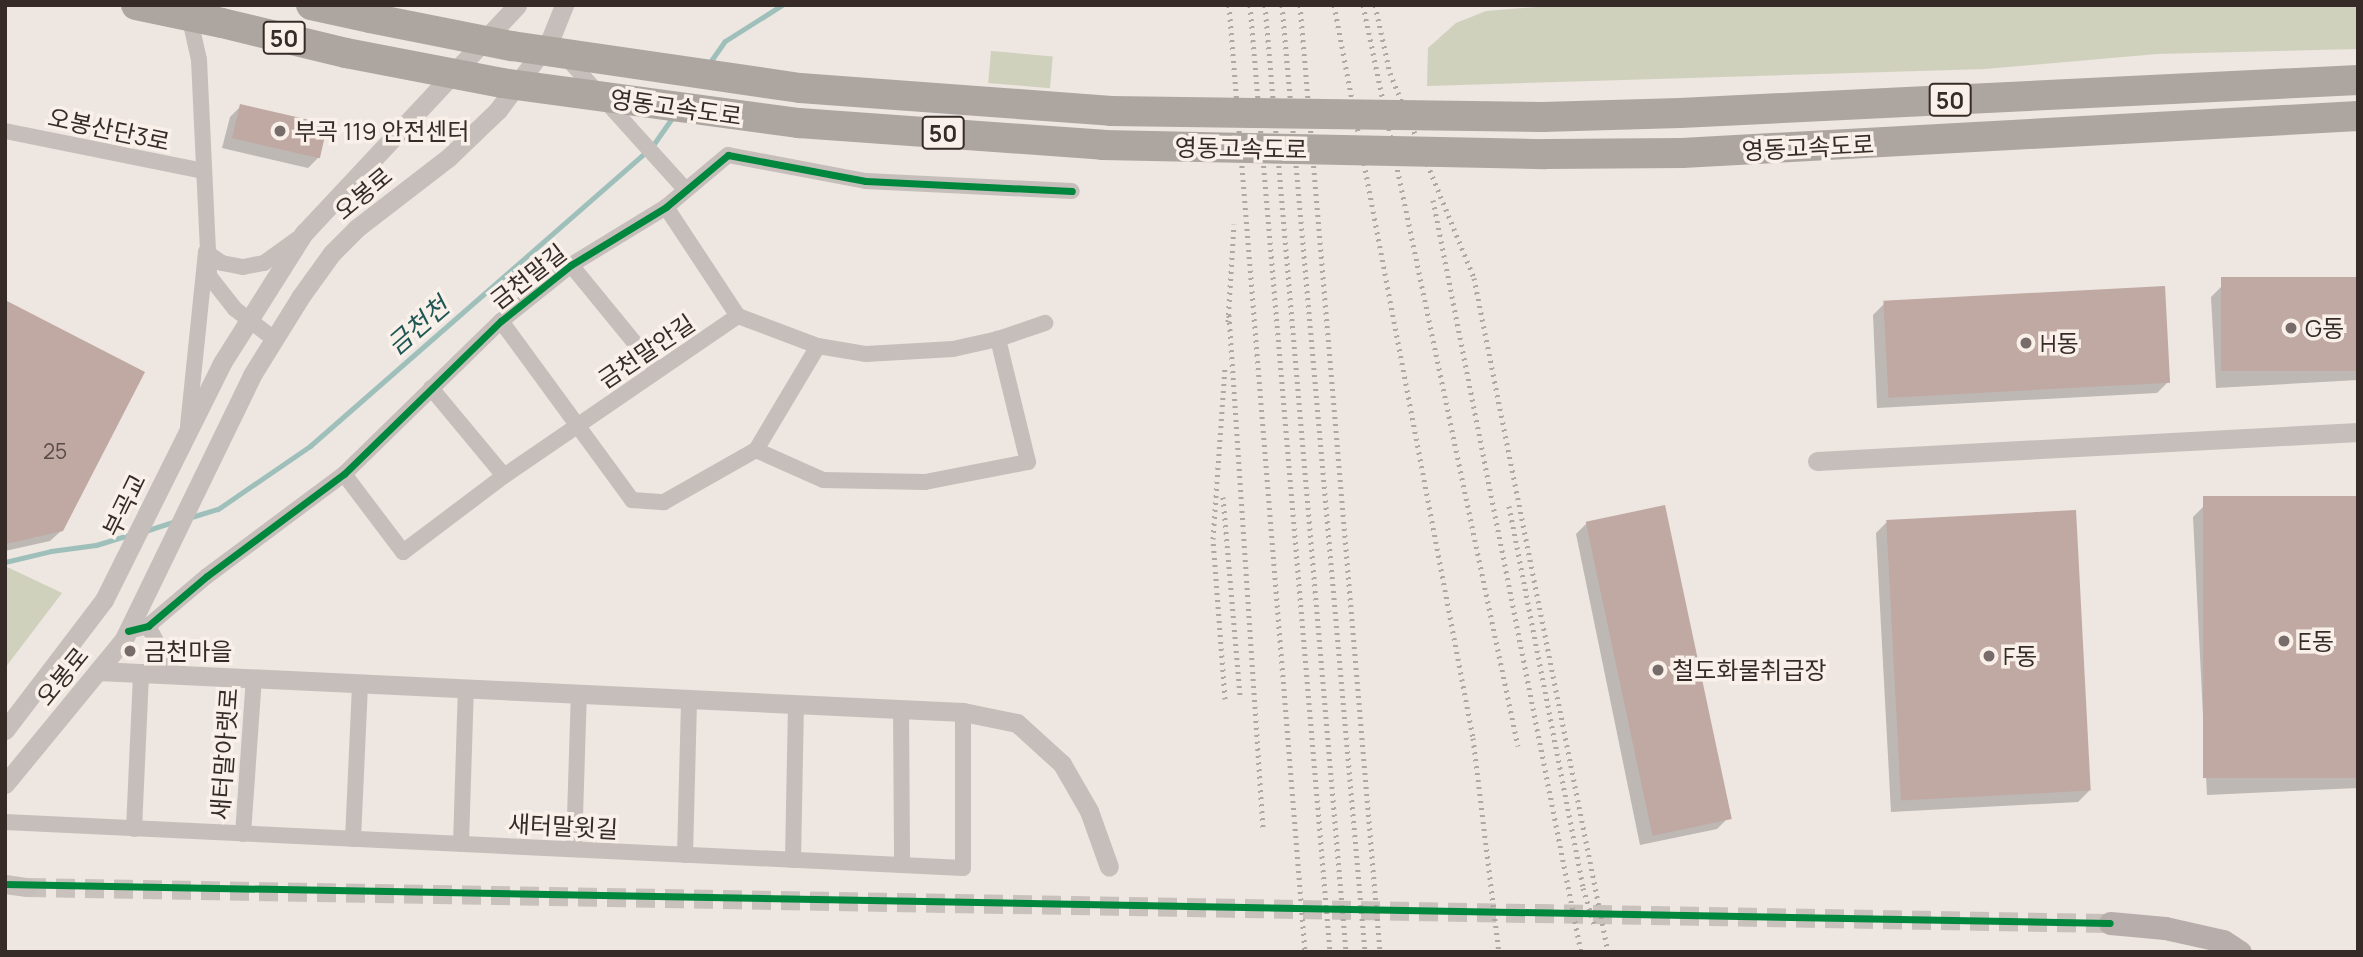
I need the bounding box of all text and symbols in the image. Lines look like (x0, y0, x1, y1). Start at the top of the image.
road number: 50 (261, 19, 307, 58)
road number: 50 (1927, 80, 1973, 120)
street label: 영동고속도로 (608, 84, 744, 130)
street label: 오봉산단3로 (46, 102, 172, 156)
road number: 50 (920, 114, 966, 152)
place label: 부곡 119 안전센터 (294, 117, 470, 145)
marker: 부곡 119 안전센터 (272, 123, 288, 139)
street label: 영동고속도로 (1741, 129, 1875, 165)
street label: 영동고속도로 (1175, 132, 1307, 164)
street label: 오봉로 (328, 161, 398, 225)
street label: 금천말길 (484, 237, 572, 315)
water label: 금천천 (381, 291, 455, 361)
street label: 금천말안길 (592, 308, 700, 394)
place label: G동 (2305, 314, 2344, 342)
marker: G동 (2283, 320, 2299, 336)
place label: H동 (2040, 329, 2079, 357)
marker: H동 (2018, 335, 2034, 351)
house number: 25 (43, 438, 67, 464)
street label: 부곡교 (97, 469, 151, 541)
place label: E동 (2298, 627, 2334, 655)
marker: E동 (2276, 633, 2292, 649)
place label: 금천마을 (144, 637, 232, 665)
street label: 오봉로 (30, 641, 94, 711)
place label: F동 (2003, 642, 2037, 670)
marker: 금천마을 (122, 643, 138, 659)
marker: F동 (1981, 648, 1997, 664)
place label: 철도화물취급장 (1672, 656, 1827, 684)
marker: 철도화물취급장 (1650, 662, 1666, 678)
street label: 새터말아랫로 (205, 687, 243, 821)
street label: 새터말윗길 (507, 809, 619, 843)

